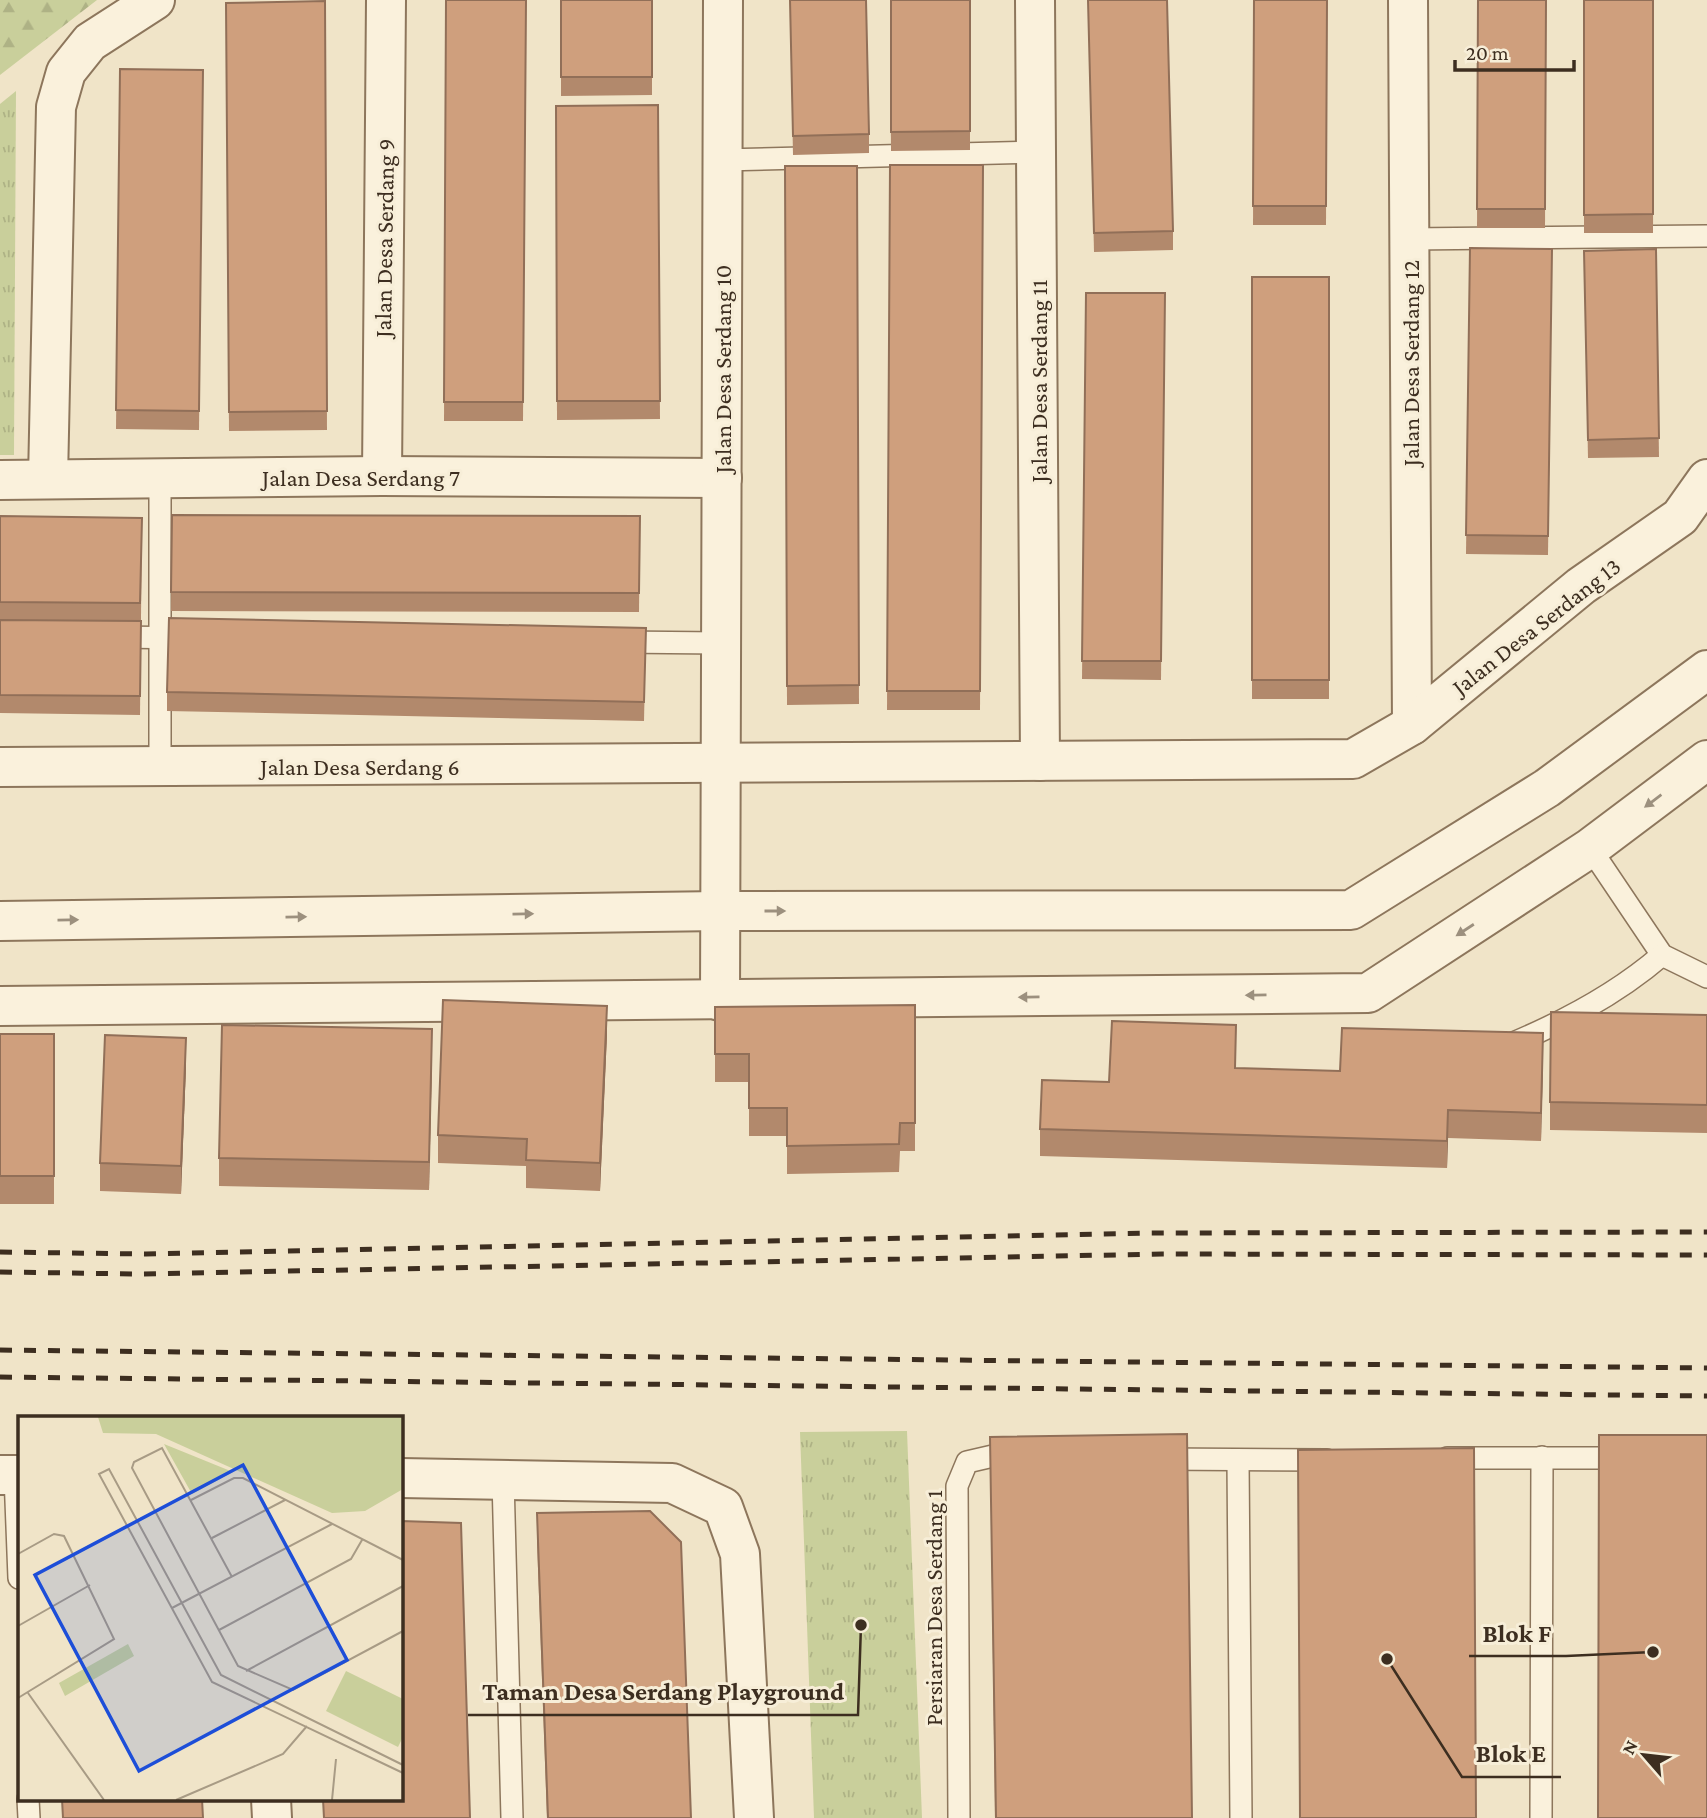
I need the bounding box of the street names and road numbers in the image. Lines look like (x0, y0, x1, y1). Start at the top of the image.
street label: Jalan Desa Serdang 9 (369, 138, 399, 340)
street label: Jalan Desa Serdang 12 (1397, 260, 1424, 468)
street label: Jalan Desa Serdang 10 (709, 265, 736, 475)
street label: Jalan Desa Serdang 11 (1025, 279, 1052, 485)
street label: Jalan Desa Serdang 7 (260, 464, 460, 491)
street label: Jalan Desa Serdang 13 (1445, 552, 1626, 701)
street label: Jalan Desa Serdang 6 (258, 753, 460, 780)
street label: Persiaran Desa Serdang 1 (920, 1490, 947, 1726)

